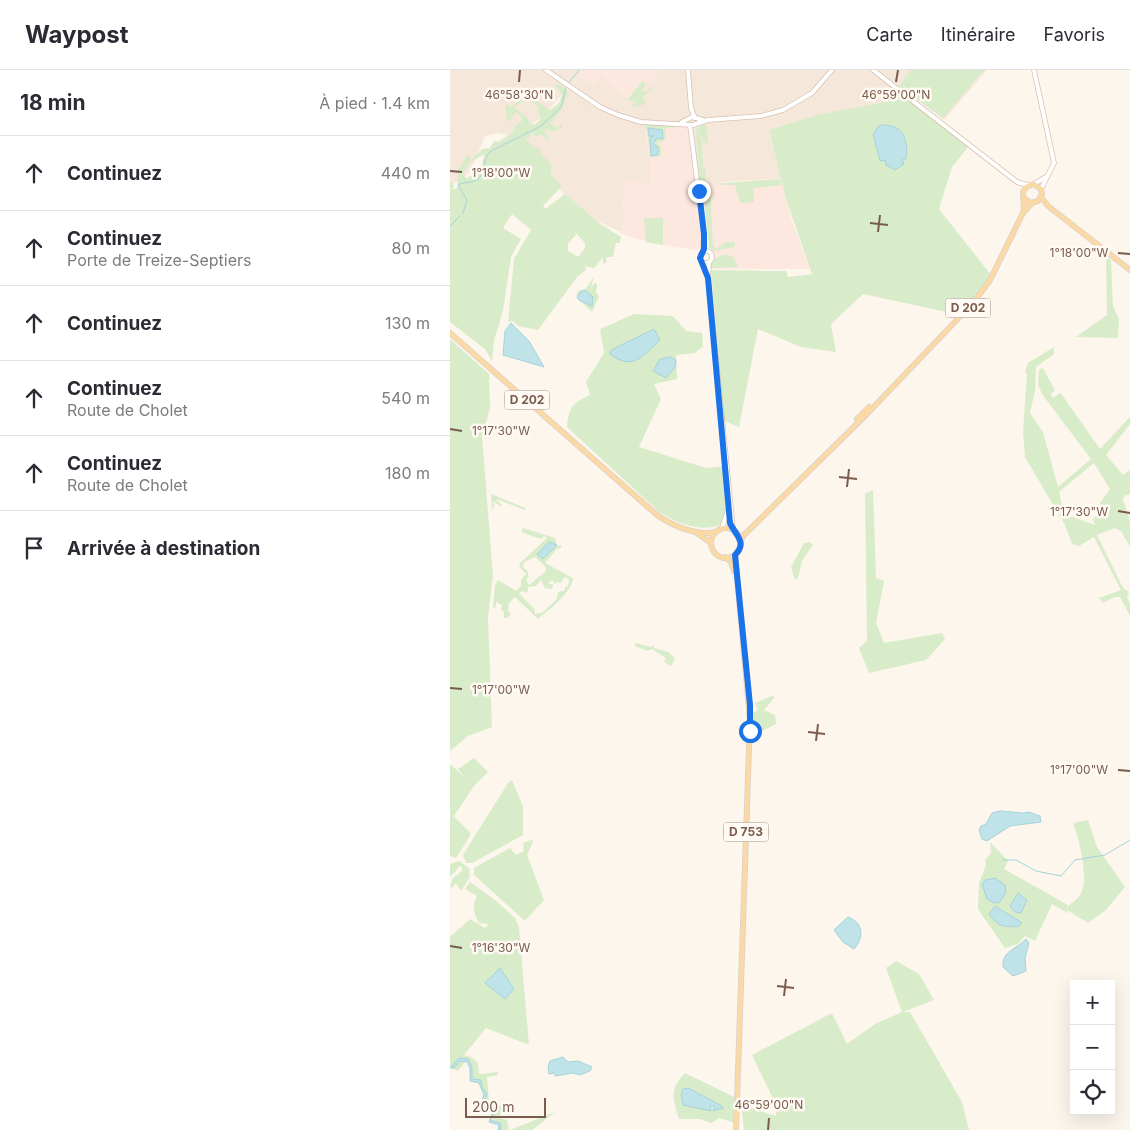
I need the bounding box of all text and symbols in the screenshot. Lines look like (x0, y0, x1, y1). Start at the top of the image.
text: Waypost (25, 20, 129, 49)
text: Carte (866, 24, 913, 45)
text: Itinéraire (941, 24, 1015, 45)
text: Favoris (1043, 24, 1105, 45)
text: 46°58'30"N (485, 87, 553, 102)
text: 46°59'00"N (862, 87, 930, 102)
text: 18 min (20, 90, 86, 115)
text: À pied · 1.4 km (319, 93, 430, 113)
icon: ahead (20, 159, 48, 187)
text: Continuez (67, 162, 162, 185)
text: 440 m (381, 163, 430, 183)
text: 1°18'00"W (472, 165, 531, 180)
route end (688, 180, 711, 203)
text: Continuez (67, 227, 162, 250)
icon: ahead (20, 234, 48, 262)
text: 80 m (391, 238, 430, 258)
text: 1°18'00"W (1050, 245, 1109, 260)
text: Porte de Treize-Septiers (67, 250, 252, 270)
road number: D 202 (946, 298, 990, 318)
icon: ahead (20, 309, 48, 337)
text: Continuez (67, 312, 162, 335)
text: 130 m (385, 313, 430, 333)
text: Continuez (67, 377, 162, 400)
icon: ahead (20, 384, 48, 412)
text: 540 m (381, 388, 430, 408)
road number: D 202 (504, 390, 550, 410)
text: Route de Cholet (67, 400, 188, 420)
text: 1°17'30"W (472, 423, 530, 438)
text: Continuez (67, 452, 162, 475)
icon: ahead (20, 459, 48, 487)
text: 180 m (385, 463, 430, 483)
text: Route de Cholet (67, 475, 188, 495)
text: 1°17'30"W (1050, 504, 1108, 519)
icon: arrive (20, 534, 48, 562)
text: Arrivée à destination (67, 537, 260, 560)
text: 1°17'00"W (472, 682, 530, 697)
route start (739, 720, 762, 743)
text: 1°17'00"W (1050, 762, 1108, 777)
road number: D 753 (724, 822, 768, 842)
text: 1°16'30"W (472, 940, 531, 955)
map controls (1070, 980, 1115, 1115)
button: + (1070, 980, 1115, 1025)
button: − (1070, 1025, 1115, 1070)
button: locate (1070, 1070, 1115, 1115)
scale bar (465, 1095, 546, 1118)
text: 46°59'00"N (735, 1097, 803, 1112)
text: 200 m (472, 1098, 514, 1115)

